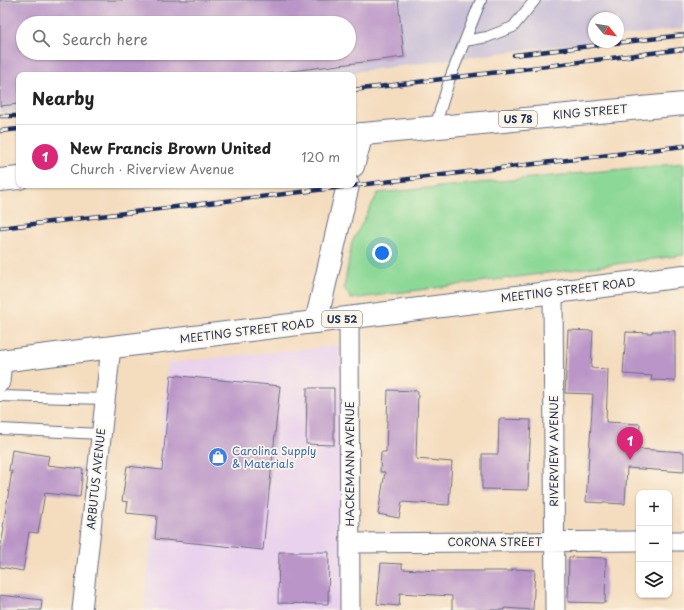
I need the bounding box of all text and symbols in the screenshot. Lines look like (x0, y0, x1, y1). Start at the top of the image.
north arrow (588, 12, 624, 48)
search box (16, 16, 356, 60)
icon: search (30, 27, 52, 49)
text: Search here (62, 27, 148, 50)
text: Nearby (32, 85, 94, 111)
street label: KING STREET (552, 100, 628, 123)
road number: US 78 (499, 111, 537, 127)
text: New Francis Brown United (70, 136, 271, 159)
text: 1 (42, 147, 48, 166)
text: 120 m (301, 147, 340, 166)
text: Church · Riverview Avenue (70, 159, 234, 178)
your location (372, 243, 392, 263)
street label: MEETING STREET ROAD (500, 273, 636, 306)
road number: US 52 (322, 311, 362, 327)
street label: MEETING STREET ROAD (179, 314, 315, 347)
street label: RIVERVIEW AVENUE (545, 395, 562, 507)
street label: HACKEMANN AVENUE (341, 401, 358, 527)
street label: ARBUTUS AVENUE (82, 427, 109, 531)
pin: 1 (617, 427, 643, 460)
place label: Carolina Supply & Materials (232, 442, 316, 472)
shop icon: Carolina Supply & Materials (207, 446, 229, 468)
map controls (636, 490, 672, 598)
button: + (636, 490, 672, 526)
button: − (636, 526, 672, 562)
street label: CORONA STREET (448, 533, 543, 550)
button: layers (636, 562, 672, 598)

